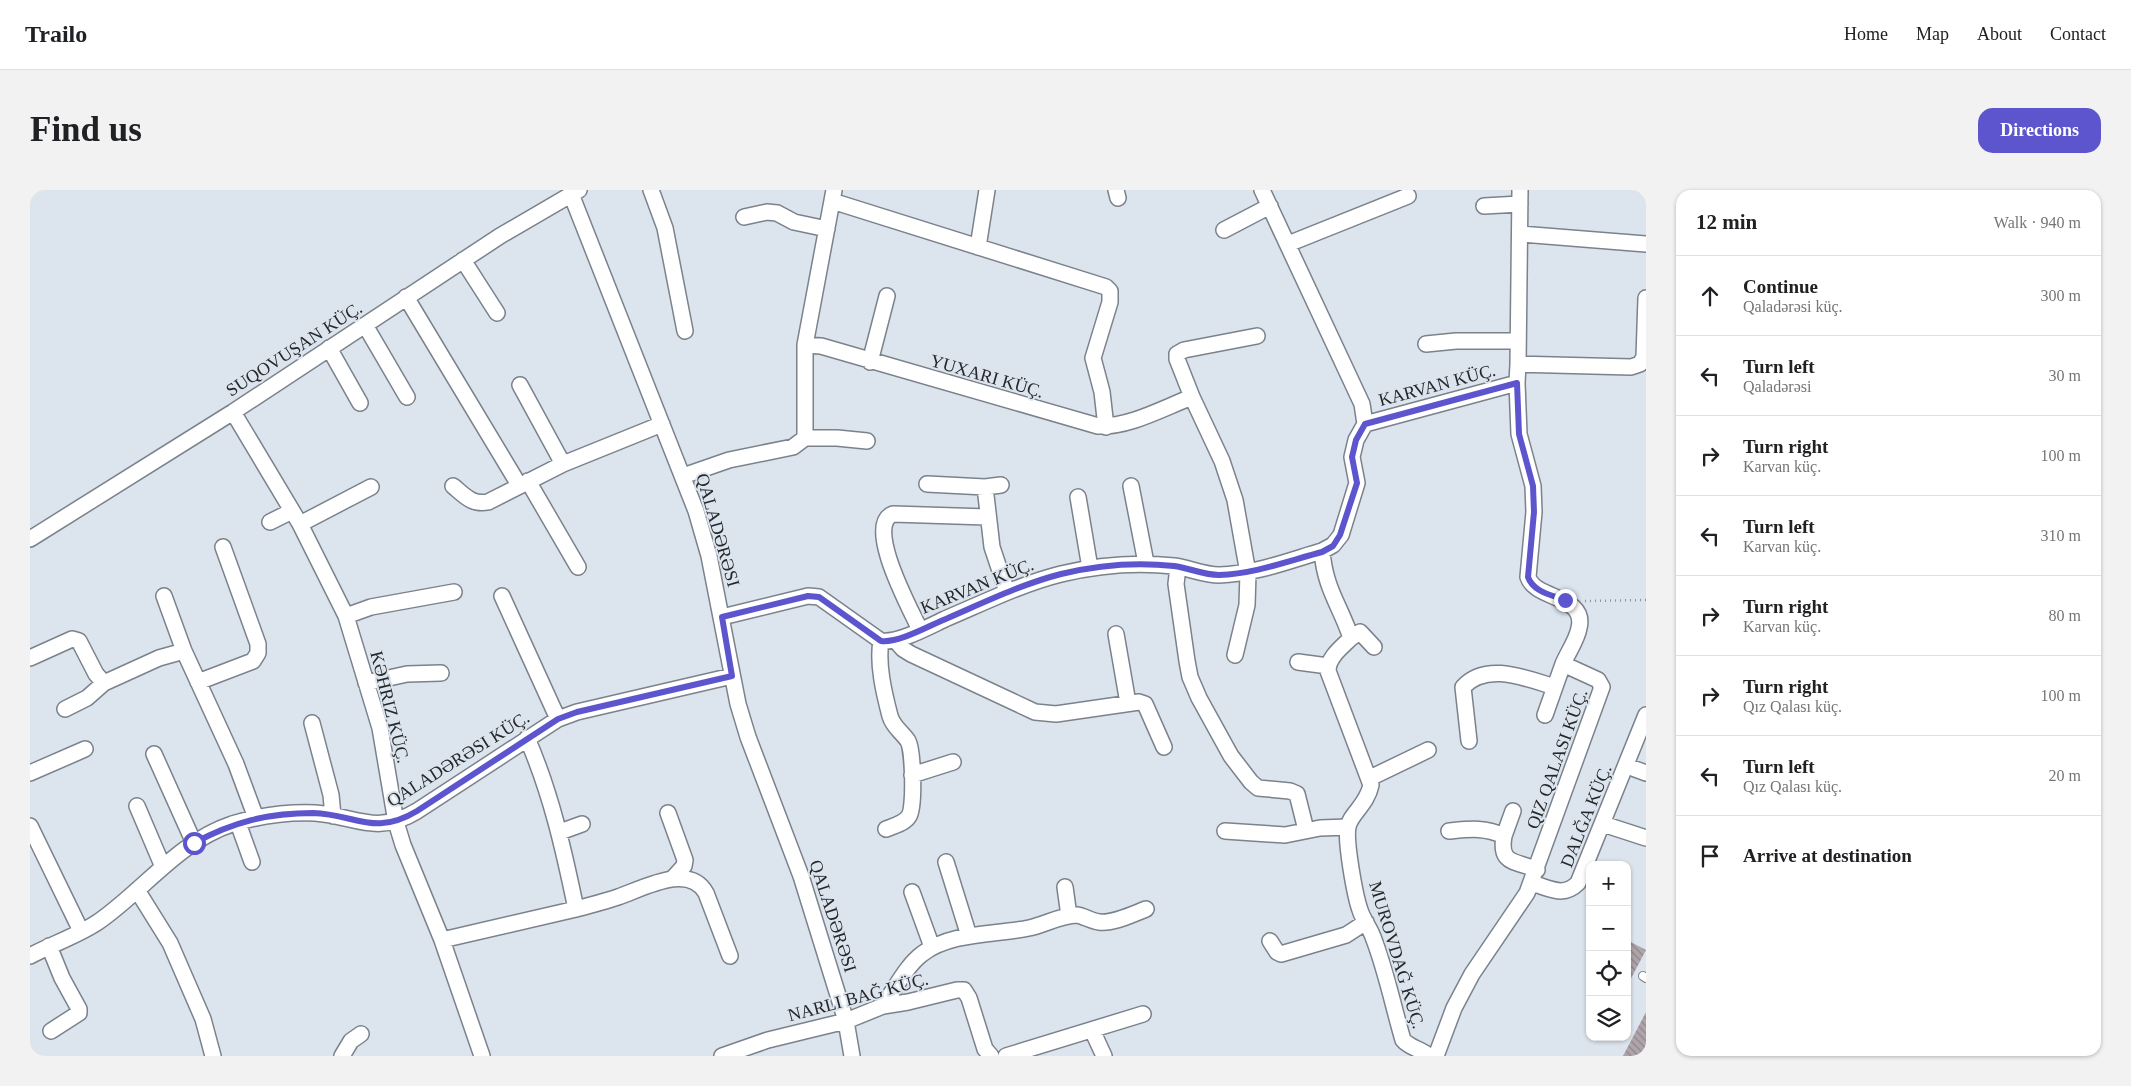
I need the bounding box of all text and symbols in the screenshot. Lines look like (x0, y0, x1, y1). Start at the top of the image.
text: Trailo (25, 21, 87, 47)
text: Home (1844, 24, 1888, 44)
text: Map (1916, 24, 1949, 44)
text: About (1977, 24, 2022, 44)
text: Contact (2050, 24, 2106, 44)
button: Directions (1978, 108, 2101, 153)
text: Find us (30, 110, 142, 149)
text: 12 min (1696, 210, 1757, 234)
text: Walk · 940 m (1994, 214, 2081, 231)
text: Continue (1743, 276, 1818, 297)
icon: ahead (1696, 282, 1724, 310)
text: 300 m (2041, 287, 2081, 304)
street label: SUQOVUŞAN KÜÇ. (222, 298, 366, 400)
text: Qaladərəsi küç. (1743, 298, 1843, 315)
street label: YUXARI KÜÇ. (928, 350, 1046, 402)
text: Turn left (1743, 356, 1815, 377)
street label: KARVAN KÜÇ. (1376, 360, 1498, 410)
icon: left (1696, 362, 1724, 390)
text: 30 m (2049, 367, 2081, 384)
text: Qaladərəsi (1743, 378, 1811, 395)
text: Turn right (1743, 436, 1828, 457)
icon: right (1696, 442, 1724, 470)
text: 100 m (2041, 447, 2081, 464)
text: Karvan küç. (1743, 458, 1821, 475)
street label: QALADƏRƏSI (692, 471, 744, 589)
text: Turn left (1743, 516, 1815, 537)
icon: left (1696, 522, 1724, 550)
text: 310 m (2041, 527, 2081, 544)
text: Karvan küç. (1743, 538, 1821, 555)
street label: KARVAN KÜÇ. (918, 554, 1036, 618)
route end (1554, 589, 1577, 612)
text: Turn right (1743, 596, 1828, 617)
icon: right (1696, 602, 1724, 630)
text: 80 m (2049, 607, 2081, 624)
text: Karvan küç. (1743, 618, 1821, 635)
street label: KƏHRIZ KÜÇ. (366, 649, 414, 765)
text: Turn right (1743, 676, 1828, 697)
icon: right (1696, 682, 1724, 710)
street label: QIZ QALASI KÜÇ. (1522, 686, 1592, 832)
text: 100 m (2041, 687, 2081, 704)
text: Qız Qalası küç. (1743, 698, 1842, 715)
street label: QALADƏRƏSI KÜÇ. (383, 707, 533, 811)
text: Turn left (1743, 756, 1815, 777)
street label: DALĞA KÜÇ. (1555, 761, 1616, 870)
icon: left (1696, 762, 1724, 790)
text: 20 m (2049, 767, 2081, 784)
text: Qız Qalası küç. (1743, 778, 1842, 795)
route start (183, 832, 206, 855)
icon: arrive (1696, 842, 1724, 870)
text: Arrive at destination (1743, 845, 1912, 866)
street label: QALADƏRƏSI (805, 857, 861, 975)
map controls (1586, 861, 1631, 1041)
button: + (1586, 861, 1631, 906)
street label: MUROVDAĞ KÜÇ. (1365, 879, 1430, 1031)
button: − (1586, 906, 1631, 951)
button: locate (1586, 951, 1631, 996)
street label: NARLI BAĞ KÜÇ. (785, 968, 930, 1025)
button: layers (1586, 996, 1631, 1041)

